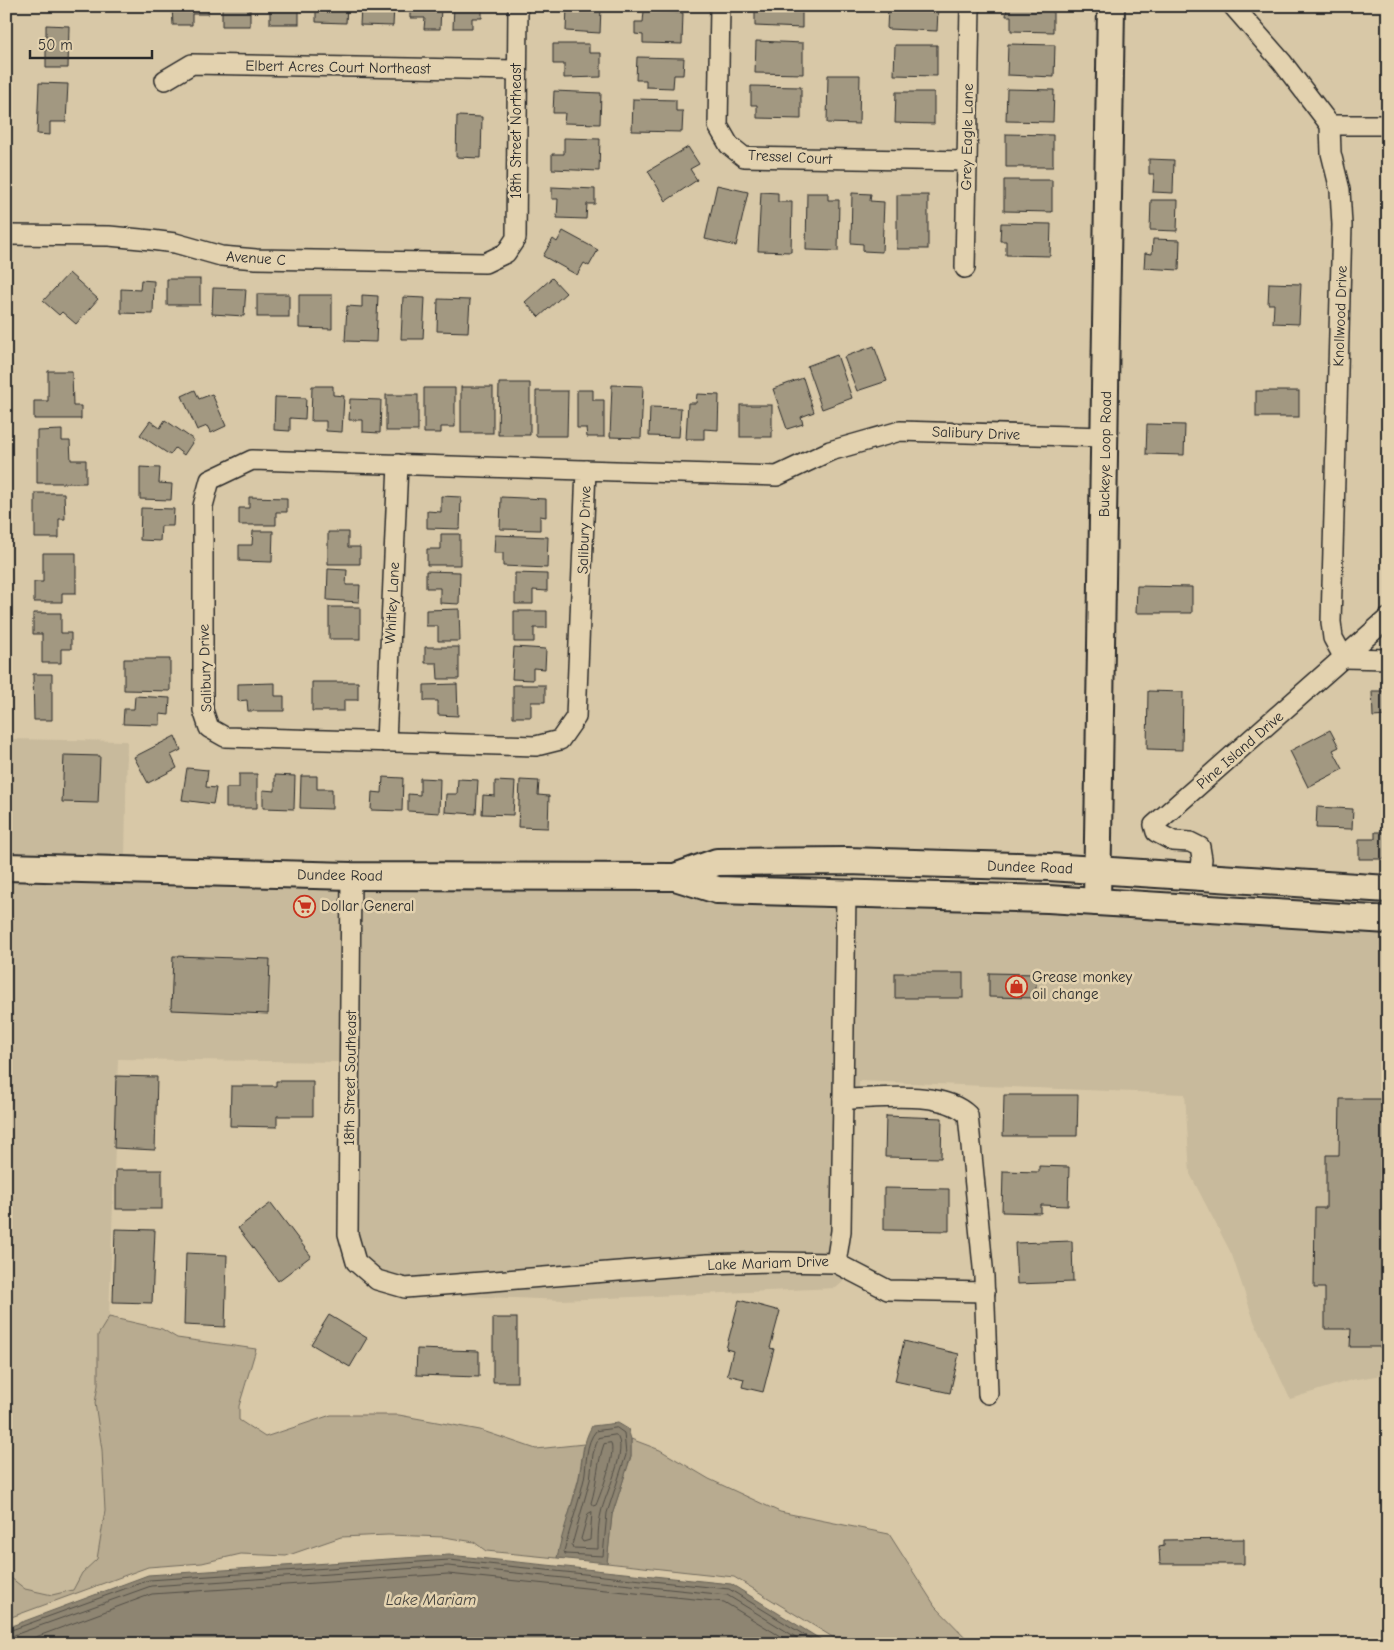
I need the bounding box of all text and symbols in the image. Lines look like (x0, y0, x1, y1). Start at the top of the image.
scale bar (30, 28, 152, 60)
text: 50 m (38, 36, 73, 54)
street label: Elbert Acres Court Northeast (245, 56, 432, 78)
street label: 18th Street Northeast (507, 63, 525, 199)
street label: Grey Eagle Lane (957, 83, 977, 191)
street label: Tressel Court (747, 146, 833, 168)
street label: Avenue C (225, 247, 287, 269)
street label: Knollwood Drive (1329, 265, 1351, 367)
street label: Buckeye Loop Road (1095, 391, 1115, 517)
street label: Salibury Drive (932, 422, 1021, 444)
street label: Salibury Drive (573, 485, 595, 574)
street label: Whitley Lane (381, 561, 403, 644)
street label: Salibury Drive (194, 623, 216, 712)
street label: Pine Island Drive (1193, 707, 1288, 793)
street label: Dundee Road (987, 857, 1073, 877)
street label: Dundee Road (297, 865, 383, 885)
supermarket icon: Dollar General (293, 894, 317, 918)
place label: Dollar General (321, 897, 414, 915)
place label: Grease monkey oil change (1032, 968, 1132, 1003)
shop icon: Grease monkey oil change (1004, 974, 1028, 998)
street label: 18th Street Southeast (340, 1009, 360, 1146)
street label: Lake Mariam Drive (707, 1252, 830, 1274)
water label: Lake Mariam (386, 1591, 476, 1609)

